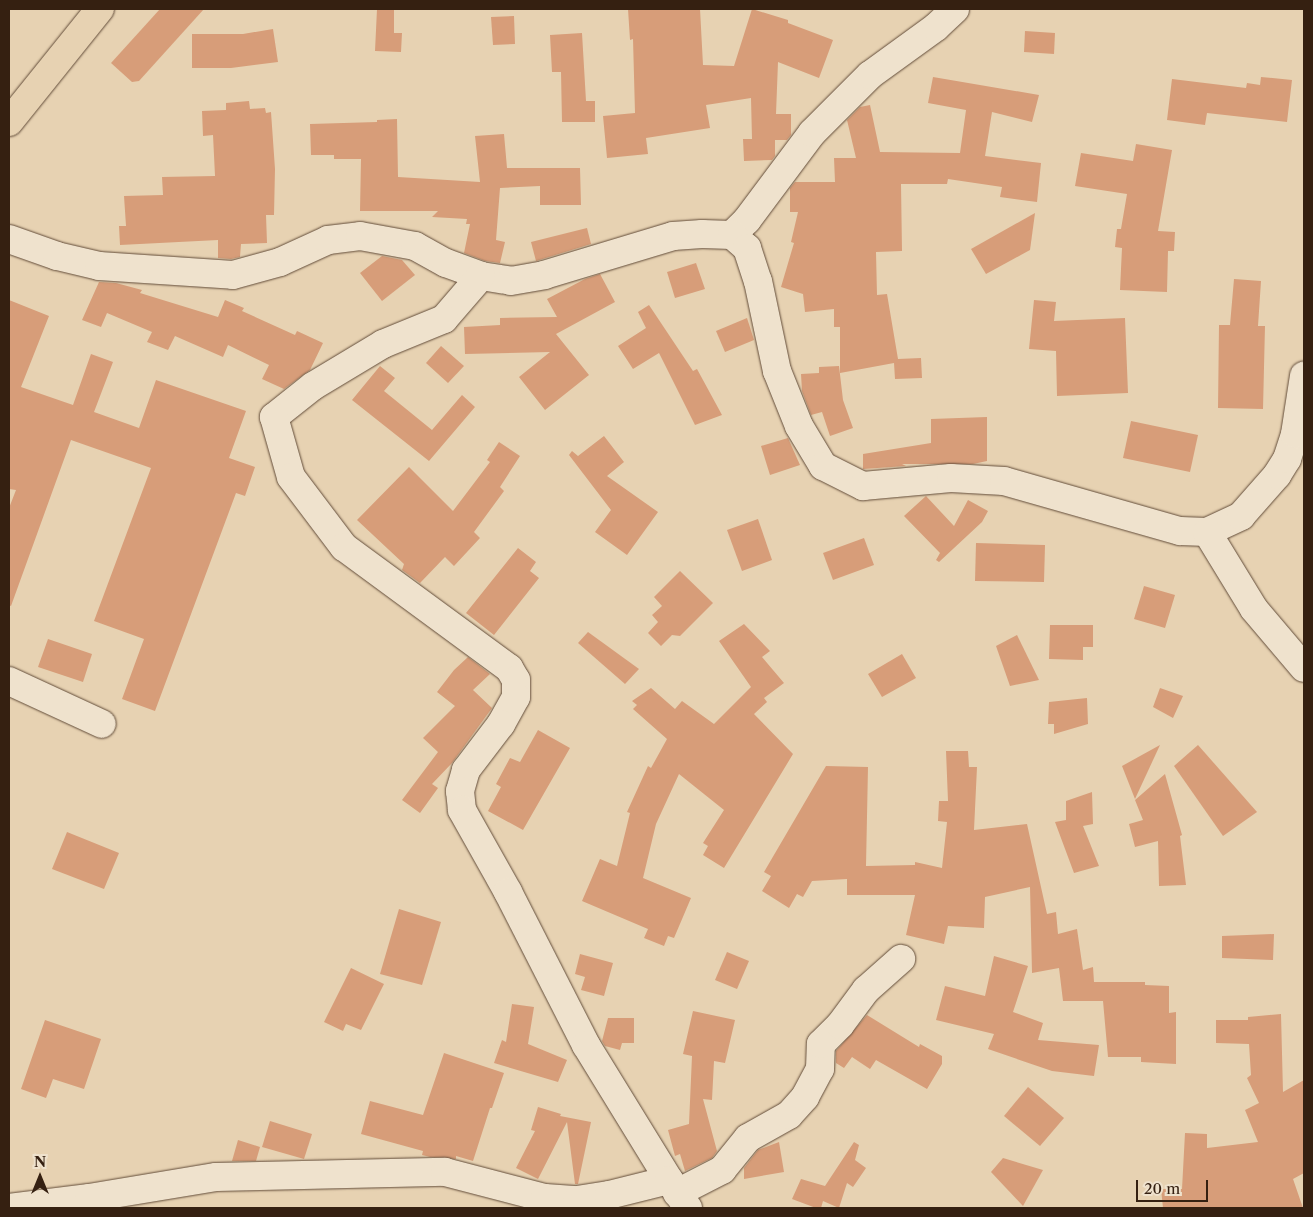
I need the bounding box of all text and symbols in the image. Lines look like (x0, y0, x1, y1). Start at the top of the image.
north arrow (15, 1152, 65, 1202)
text: N (34, 1153, 46, 1171)
scale bar (1138, 1170, 1210, 1202)
text: 20 m (1144, 1179, 1180, 1198)

